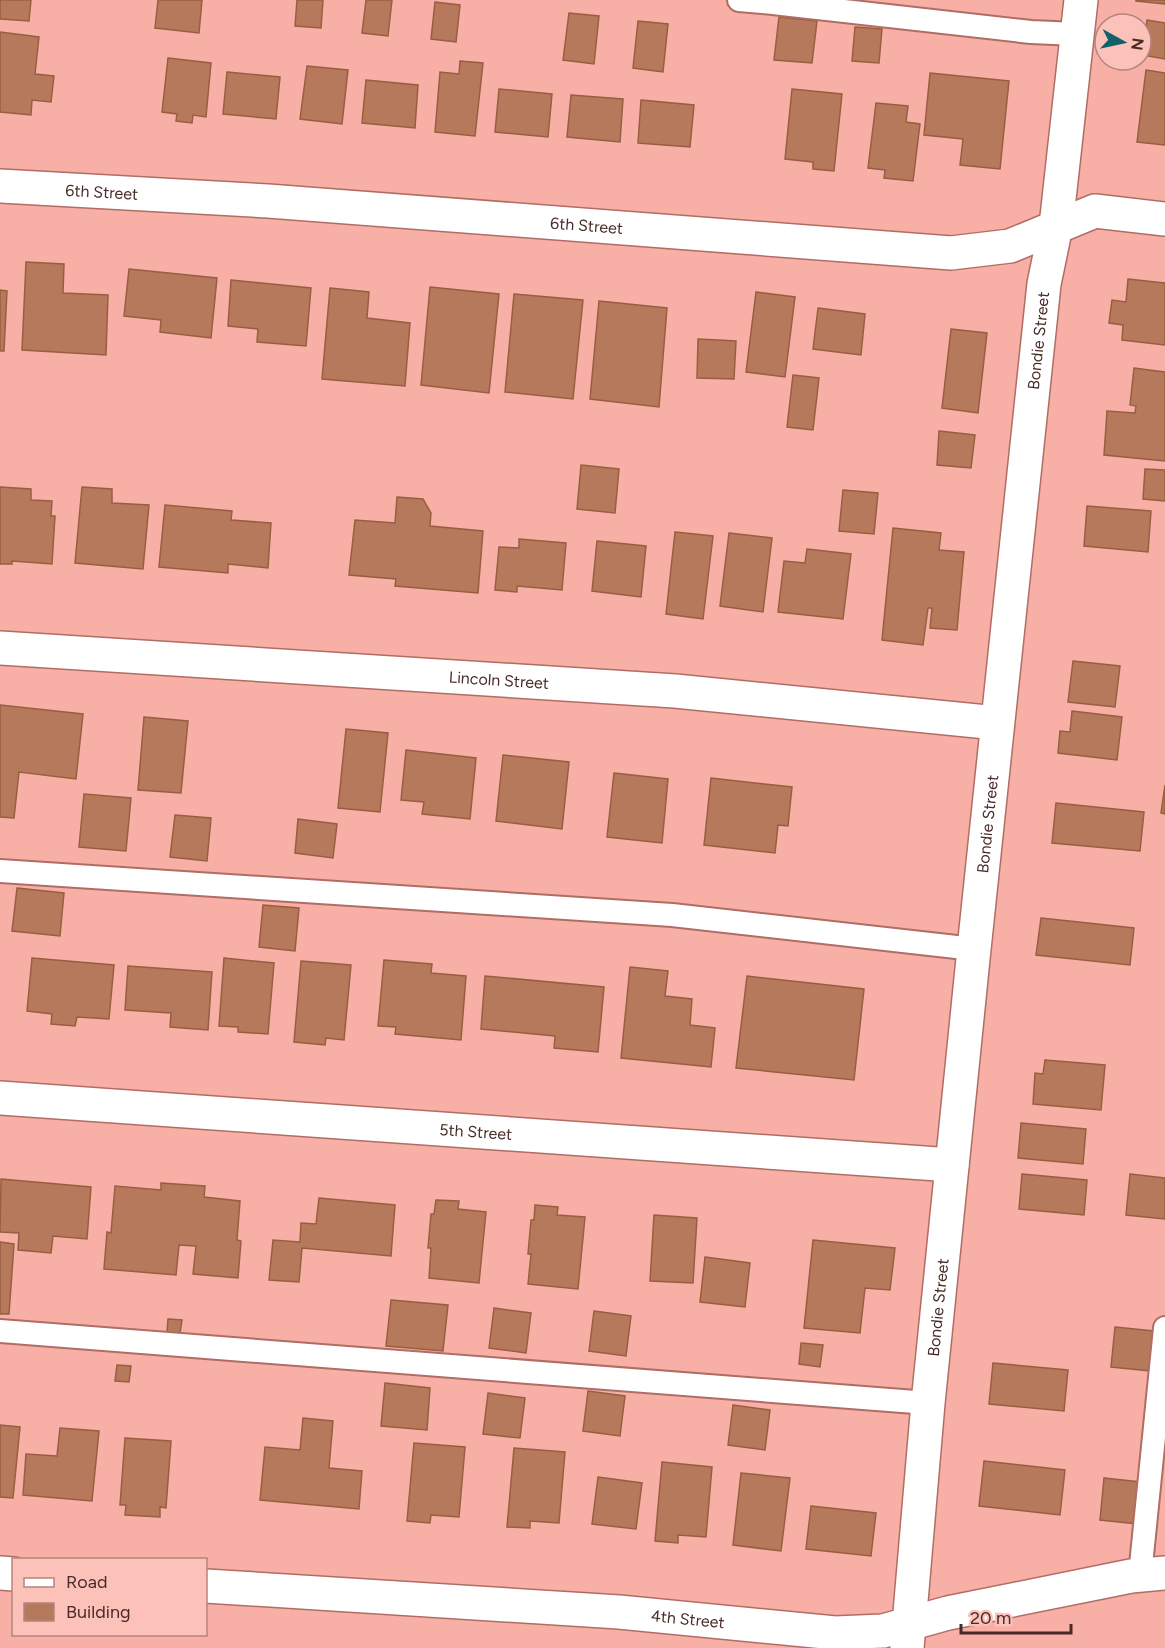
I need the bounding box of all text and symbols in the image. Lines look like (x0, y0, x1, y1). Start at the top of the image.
north arrow (1093, 12, 1153, 72)
text: N (1127, 37, 1148, 51)
street label: 6th Street (65, 180, 139, 203)
street label: 6th Street (550, 213, 624, 238)
street label: Bondie Street (1023, 291, 1053, 391)
street label: Lincoln Street (448, 667, 550, 692)
street label: Bondie Street (973, 774, 1002, 874)
street label: 5th Street (439, 1119, 513, 1144)
street label: Bondie Street (923, 1257, 952, 1357)
legend (12, 1558, 207, 1636)
text: Road (66, 1571, 107, 1593)
scale bar (961, 1597, 1070, 1635)
text: Building (66, 1601, 131, 1623)
street label: 4th Street (650, 1606, 725, 1632)
text: 20 m (970, 1607, 1011, 1629)

